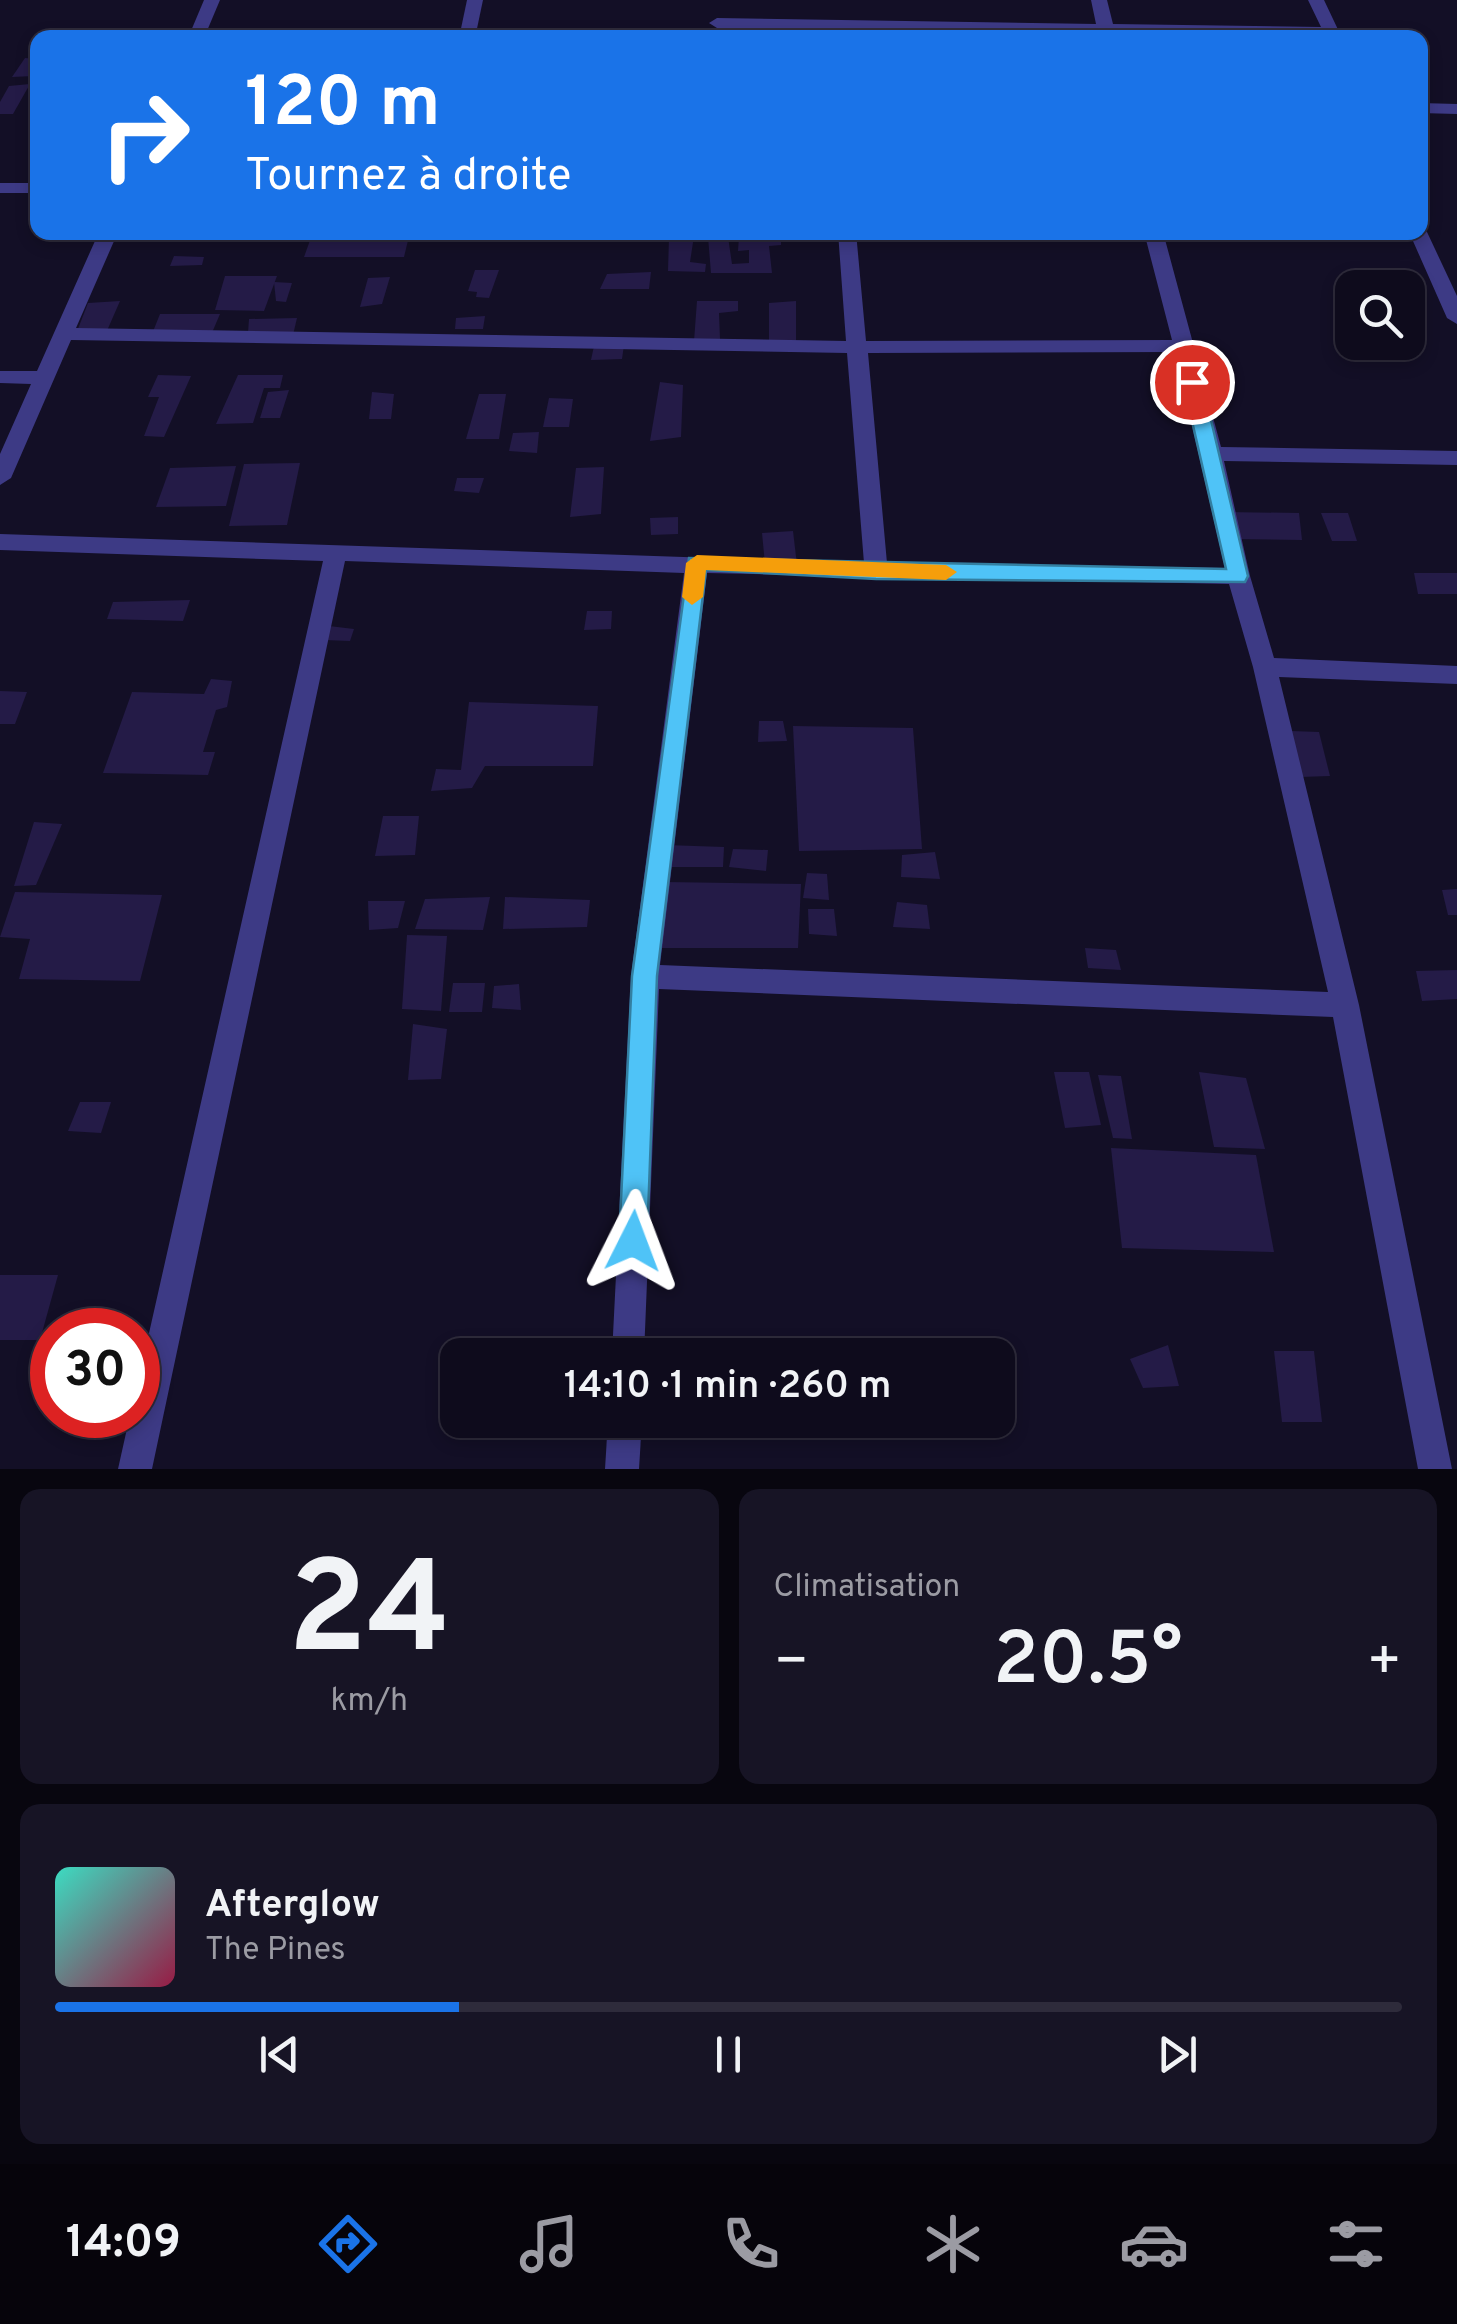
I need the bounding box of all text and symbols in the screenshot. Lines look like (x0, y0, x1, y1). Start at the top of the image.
text: 120 m (245, 62, 441, 151)
icon: right (80, 70, 210, 200)
text: Tournez à droite (245, 149, 572, 206)
map controls (1335, 270, 1425, 360)
button: search (1335, 270, 1425, 360)
pin (1150, 340, 1235, 425)
icon: arrive (1165, 355, 1220, 410)
position arrow (581, 1189, 685, 1293)
speed limit sign: 30 (30, 1308, 160, 1438)
text: 14:10 · 1 min · 260 m (564, 1363, 891, 1412)
text: 24 (288, 1534, 451, 1699)
text: Climatisation (774, 1568, 960, 1608)
text: 20.5° (993, 1616, 1183, 1711)
text: − (774, 1629, 809, 1699)
text: + (1367, 1629, 1402, 1699)
text: km/h (330, 1682, 408, 1722)
text: Afterglow (205, 1882, 380, 1931)
text: The Pines (205, 1931, 346, 1971)
icon: previous (252, 2027, 307, 2082)
icon: pause (701, 2027, 756, 2082)
icon: next (1150, 2027, 1205, 2082)
icon: directions (313, 2209, 383, 2279)
icon: music (514, 2209, 584, 2279)
icon: phone (716, 2209, 786, 2279)
icon: climate (918, 2209, 988, 2279)
icon: car (1119, 2209, 1189, 2279)
icon: filters (1321, 2209, 1391, 2279)
text: 14:09 (66, 2216, 181, 2273)

